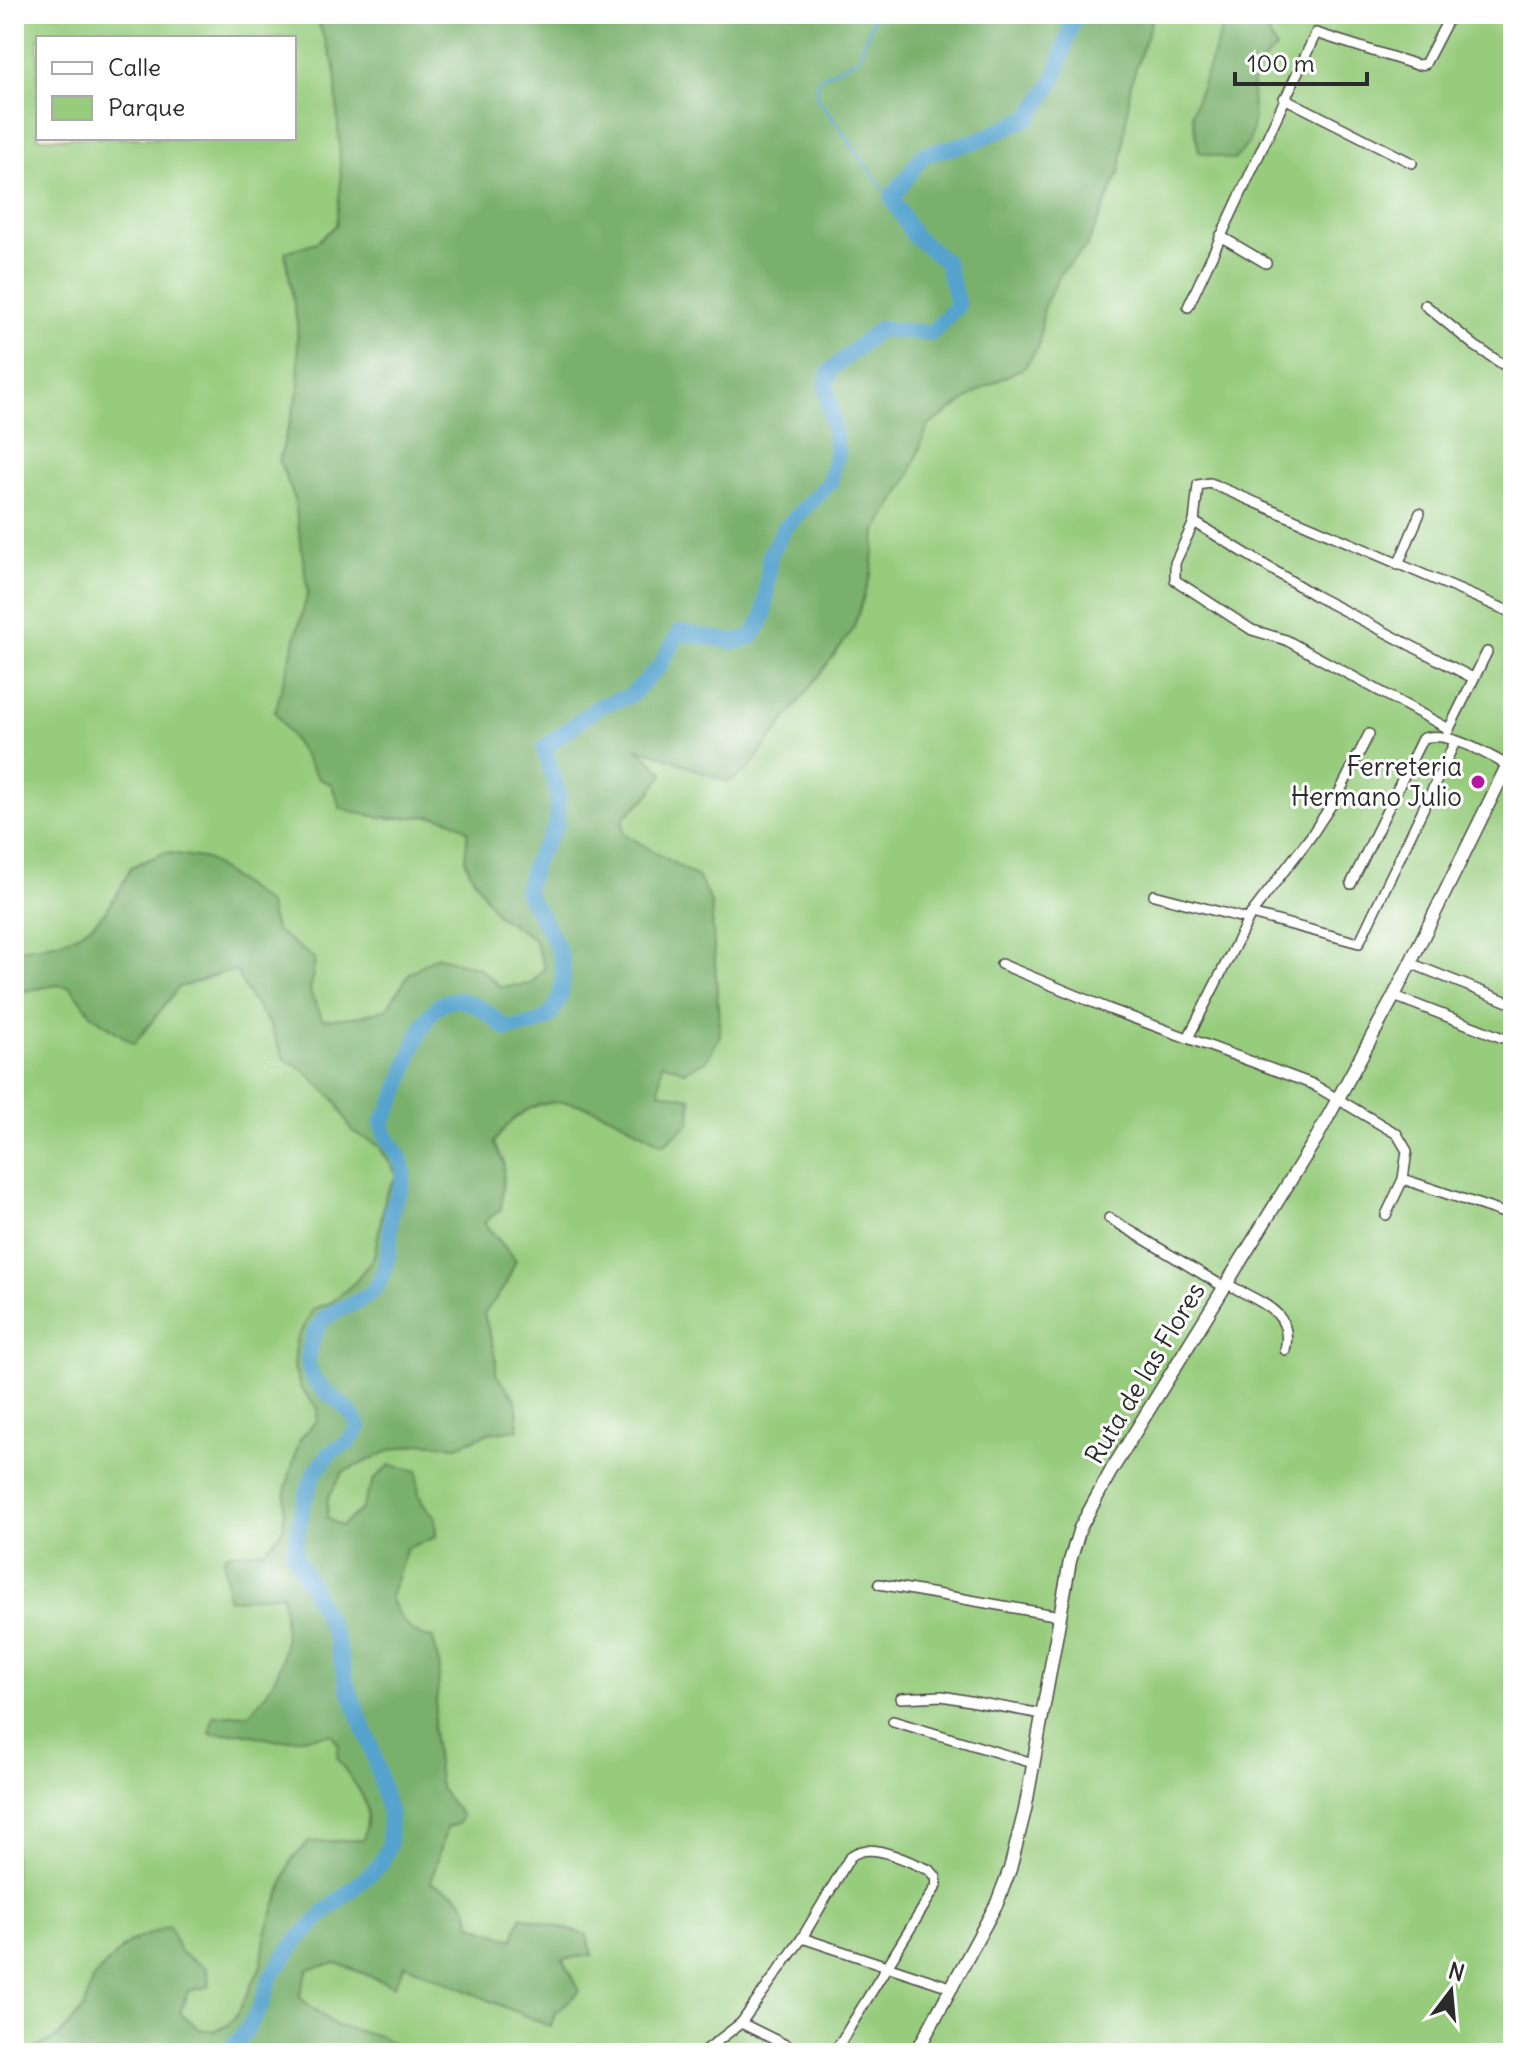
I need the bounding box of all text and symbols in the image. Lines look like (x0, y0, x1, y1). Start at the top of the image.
legend (36, 36, 296, 140)
scale bar (1235, 36, 1367, 86)
text: 100 m (1247, 48, 1315, 78)
text: Calle (108, 52, 161, 82)
text: Parque (108, 92, 185, 122)
place label: Ferreteria Hermano Julio (1291, 750, 1462, 813)
marker: Ferreteria Hermano Julio (1469, 773, 1487, 791)
street label: Ruta de las Flores (1077, 1276, 1212, 1470)
north arrow (1411, 1951, 1491, 2031)
text: N (1445, 1956, 1468, 1987)

